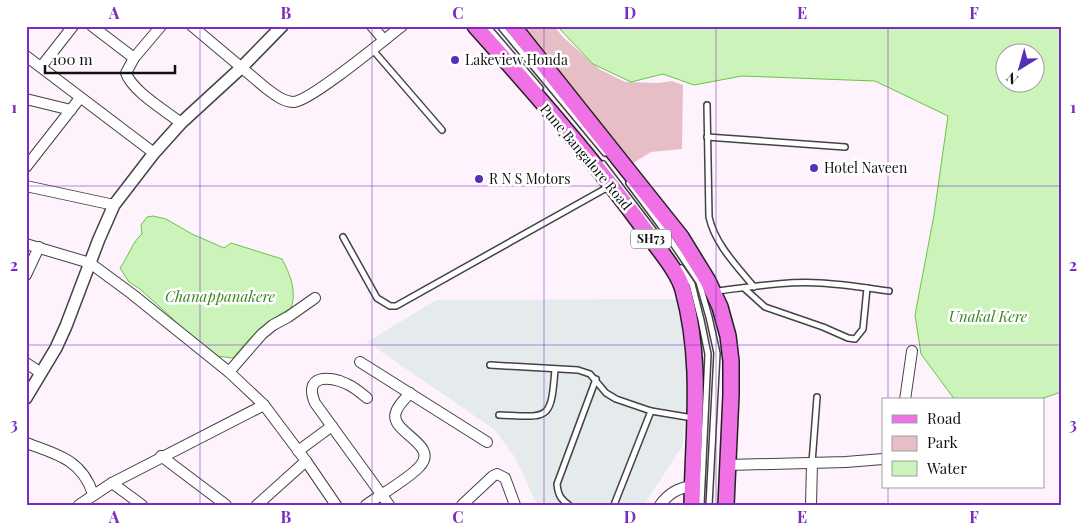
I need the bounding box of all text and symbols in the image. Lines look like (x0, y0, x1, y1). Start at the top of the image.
text: A (108, 2, 120, 23)
text: B (281, 2, 292, 23)
text: C (452, 2, 464, 23)
text: D (624, 2, 636, 23)
text: E (797, 2, 807, 23)
text: F (969, 2, 979, 23)
scale bar (45, 42, 175, 74)
north arrow (994, 42, 1044, 92)
text: 100 m (52, 49, 93, 69)
place label: Lakeview Honda (465, 50, 568, 69)
marker: Lakeview Honda (449, 54, 461, 66)
text: N (1002, 68, 1022, 89)
text: 1 (11, 96, 17, 117)
text: 1 (1070, 96, 1076, 117)
street label: Pune Bangalore Road (536, 100, 637, 214)
place label: Hotel Naveen (824, 158, 908, 177)
marker: Hotel Naveen (808, 162, 820, 174)
place label: R N S Motors (489, 169, 571, 188)
marker: R N S Motors (473, 173, 485, 185)
road number: SH73 (631, 230, 671, 248)
text: 2 (10, 254, 18, 275)
text: 2 (1069, 254, 1077, 275)
water label: Chanappanakere (165, 286, 276, 306)
water label: Unakal Kere (949, 306, 1028, 326)
legend (882, 398, 1044, 488)
text: Road (927, 408, 961, 428)
text: 3 (10, 413, 18, 434)
text: 3 (1069, 413, 1077, 434)
text: Park (927, 432, 959, 452)
text: Water (926, 458, 967, 478)
text: A (108, 506, 120, 527)
text: B (281, 506, 292, 527)
text: C (452, 506, 464, 527)
text: D (624, 506, 636, 527)
text: E (797, 506, 807, 527)
text: F (969, 506, 979, 527)

